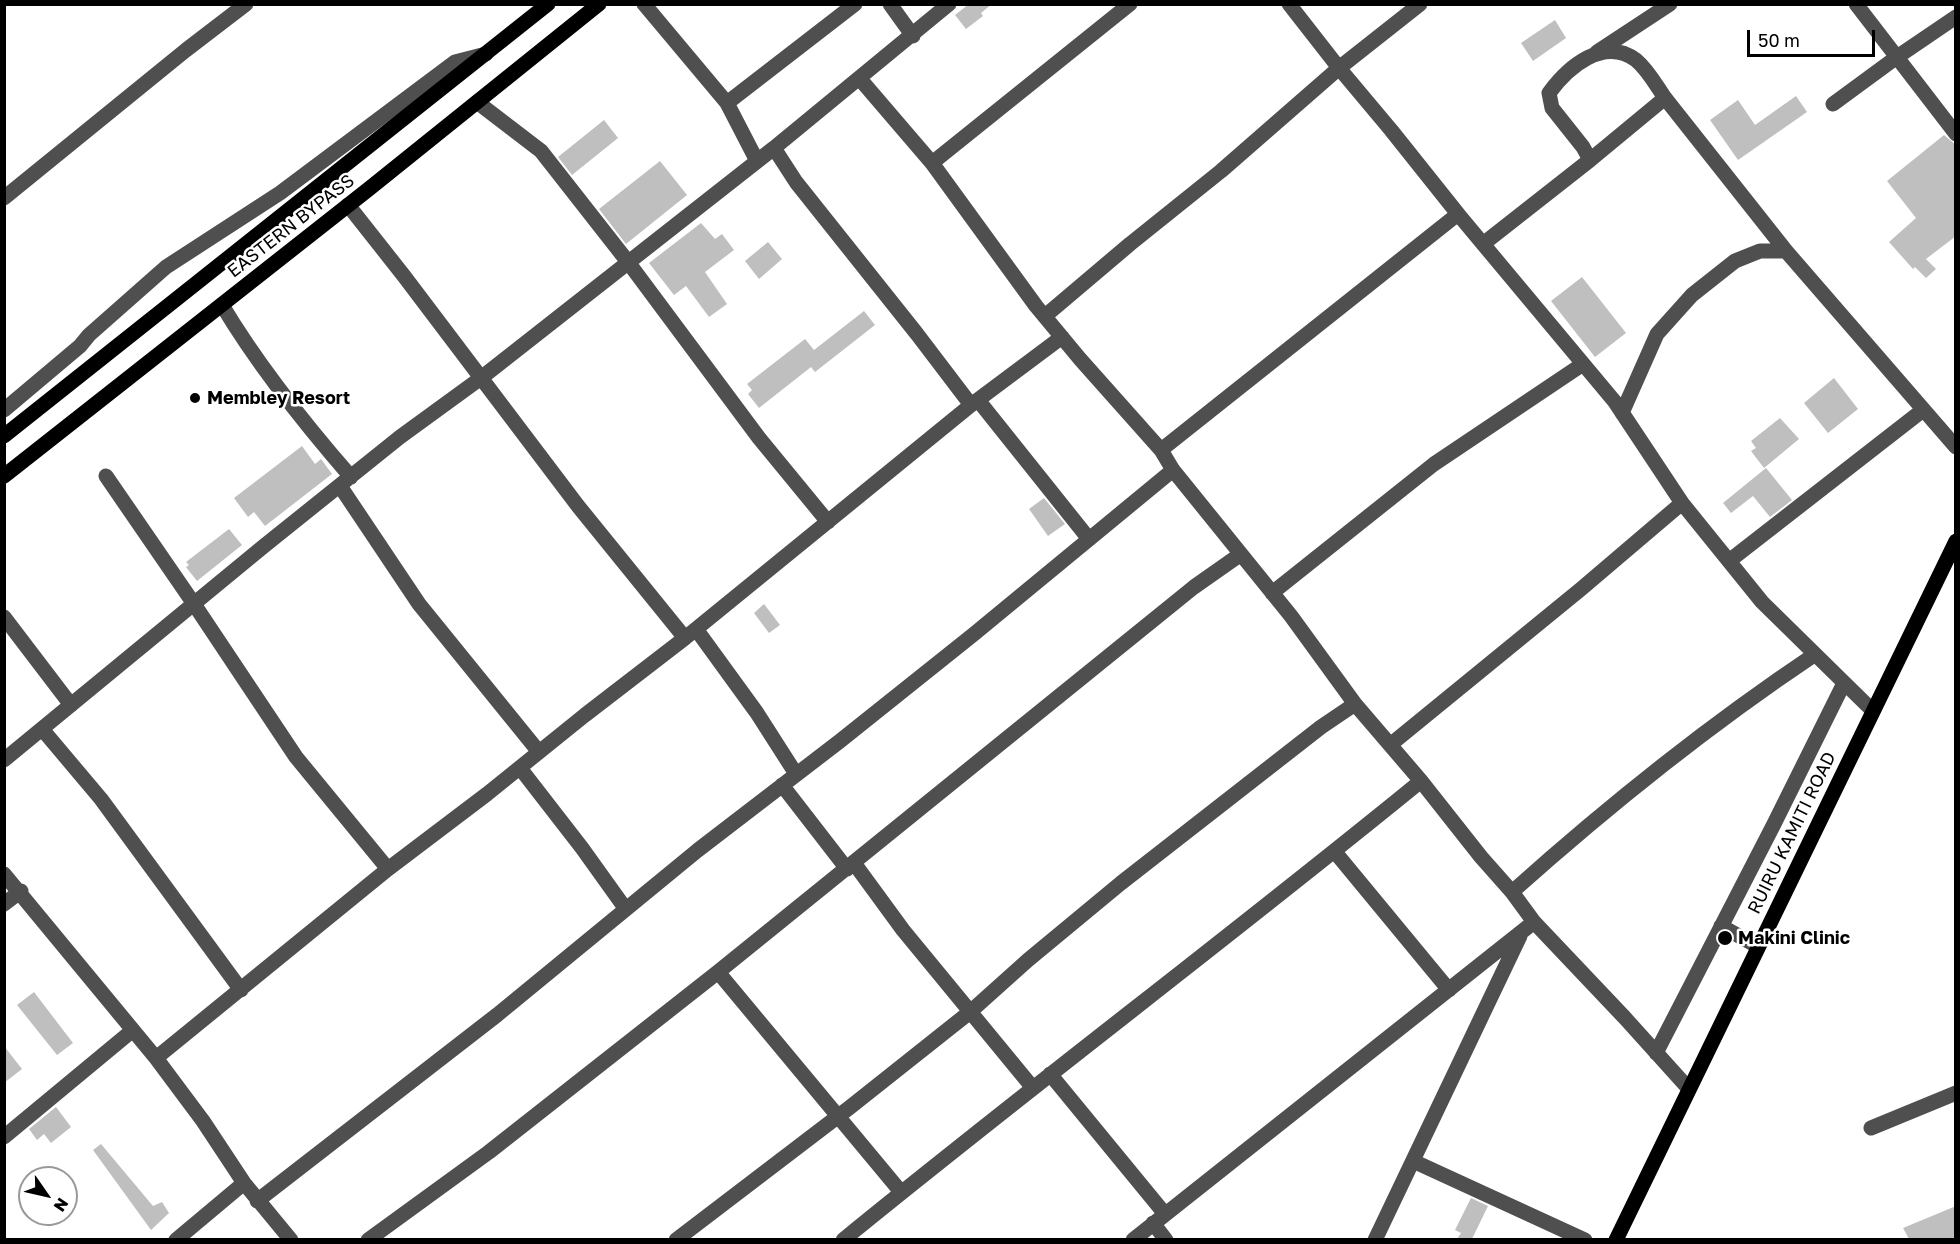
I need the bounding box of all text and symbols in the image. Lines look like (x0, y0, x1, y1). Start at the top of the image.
scale bar (1750, 18, 1878, 56)
text: 50 m (1758, 29, 1800, 51)
street label: EASTERN BYPASS (223, 170, 359, 282)
place label: Membley Resort (207, 387, 350, 409)
marker: Membley Resort (188, 391, 202, 405)
street label: RUIRU KAMITI ROAD (1743, 748, 1841, 918)
place label: Makini Clinic (1738, 927, 1850, 949)
marker: Makini Clinic (1716, 929, 1734, 947)
north arrow (18, 1166, 78, 1226)
text: N (50, 1194, 73, 1216)

